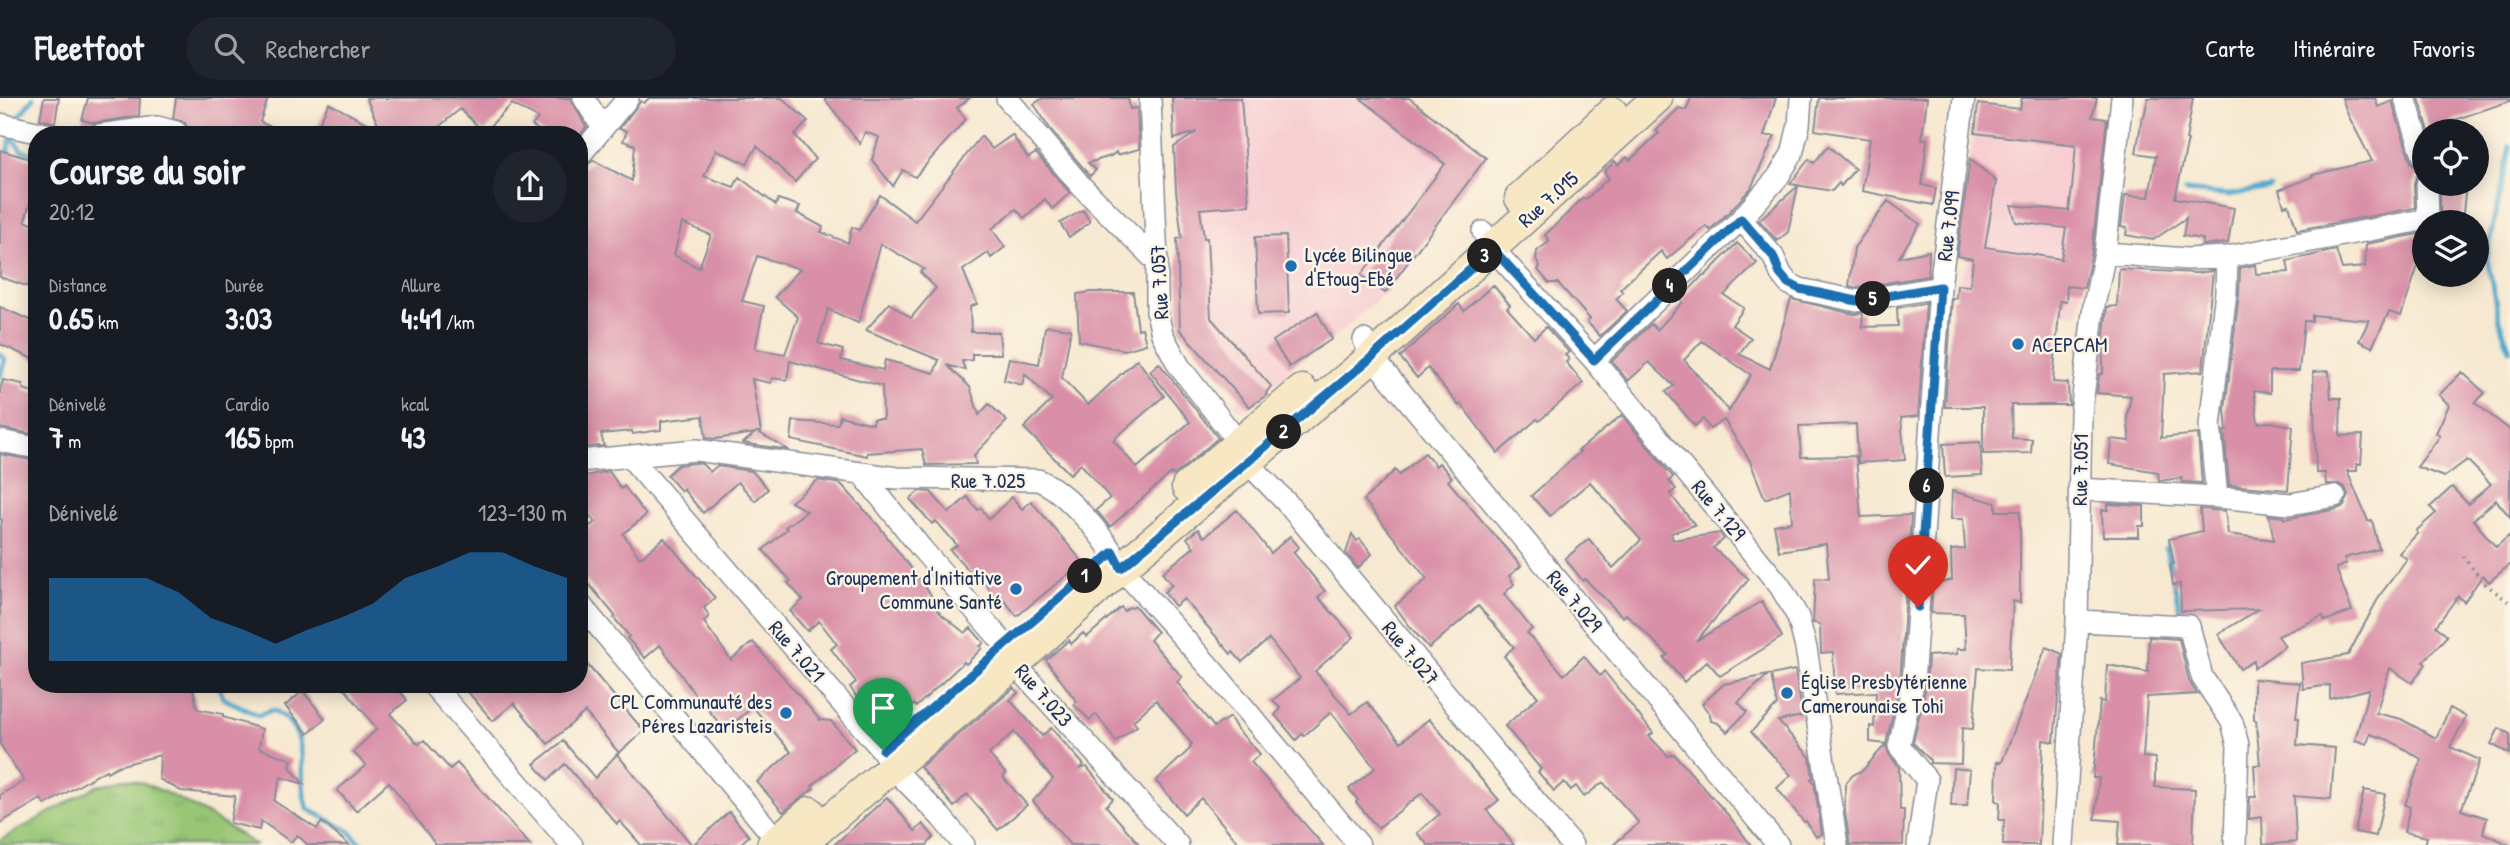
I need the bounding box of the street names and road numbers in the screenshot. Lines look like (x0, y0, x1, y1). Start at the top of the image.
street label: Rue 7.015 (1512, 164, 1585, 234)
street label: Rue 7.099 (1929, 189, 1967, 263)
street label: Rue 7.057 (1143, 244, 1175, 320)
street label: Rue 7.051 (2065, 434, 2095, 506)
street label: Rue 7.025 (951, 466, 1025, 495)
street label: Rue 7.129 (1685, 473, 1753, 547)
street label: Rue 7.029 (1540, 564, 1610, 638)
street label: Rue 7.021 (762, 614, 832, 688)
street label: Rue 7.027 (1376, 615, 1446, 691)
street label: Rue 7.023 (1009, 657, 1079, 733)

